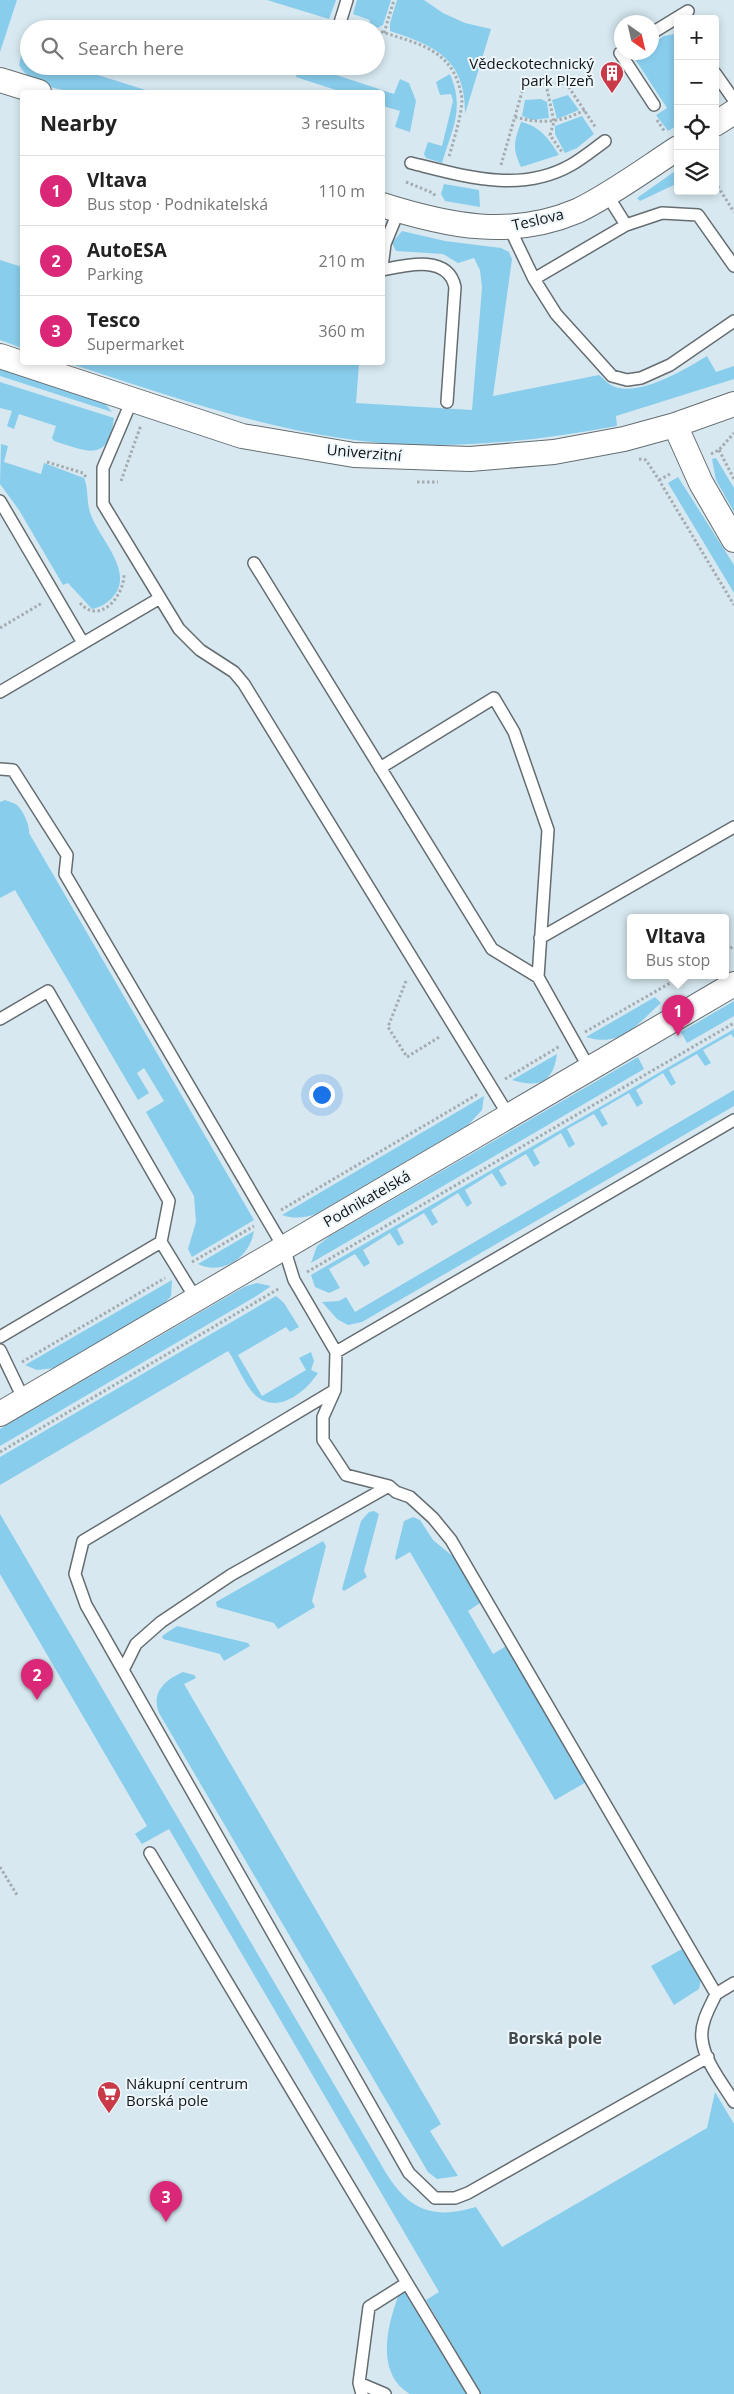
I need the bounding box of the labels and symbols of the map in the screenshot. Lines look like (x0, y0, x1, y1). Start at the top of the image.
north arrow (614, 15, 659, 60)
place label: Vědeckotechnický park Plzeň (469, 53, 594, 90)
building icon: Vědeckotechnický park Plzeň (599, 60, 625, 94)
street label: Teslova (510, 203, 566, 235)
street label: Univerzitní (326, 439, 404, 465)
pin: 1 (662, 995, 694, 1036)
your location (309, 1082, 335, 1108)
street label: Podnikatelská (319, 1165, 414, 1231)
pin: 2 (21, 1659, 53, 1700)
district label: Borská pole (508, 2027, 602, 2049)
place label: Nákupní centrum Borská pole (126, 2073, 248, 2110)
supermarket icon: Nákupní centrum Borská pole (96, 2080, 122, 2114)
pin: 3 (150, 2181, 182, 2222)

